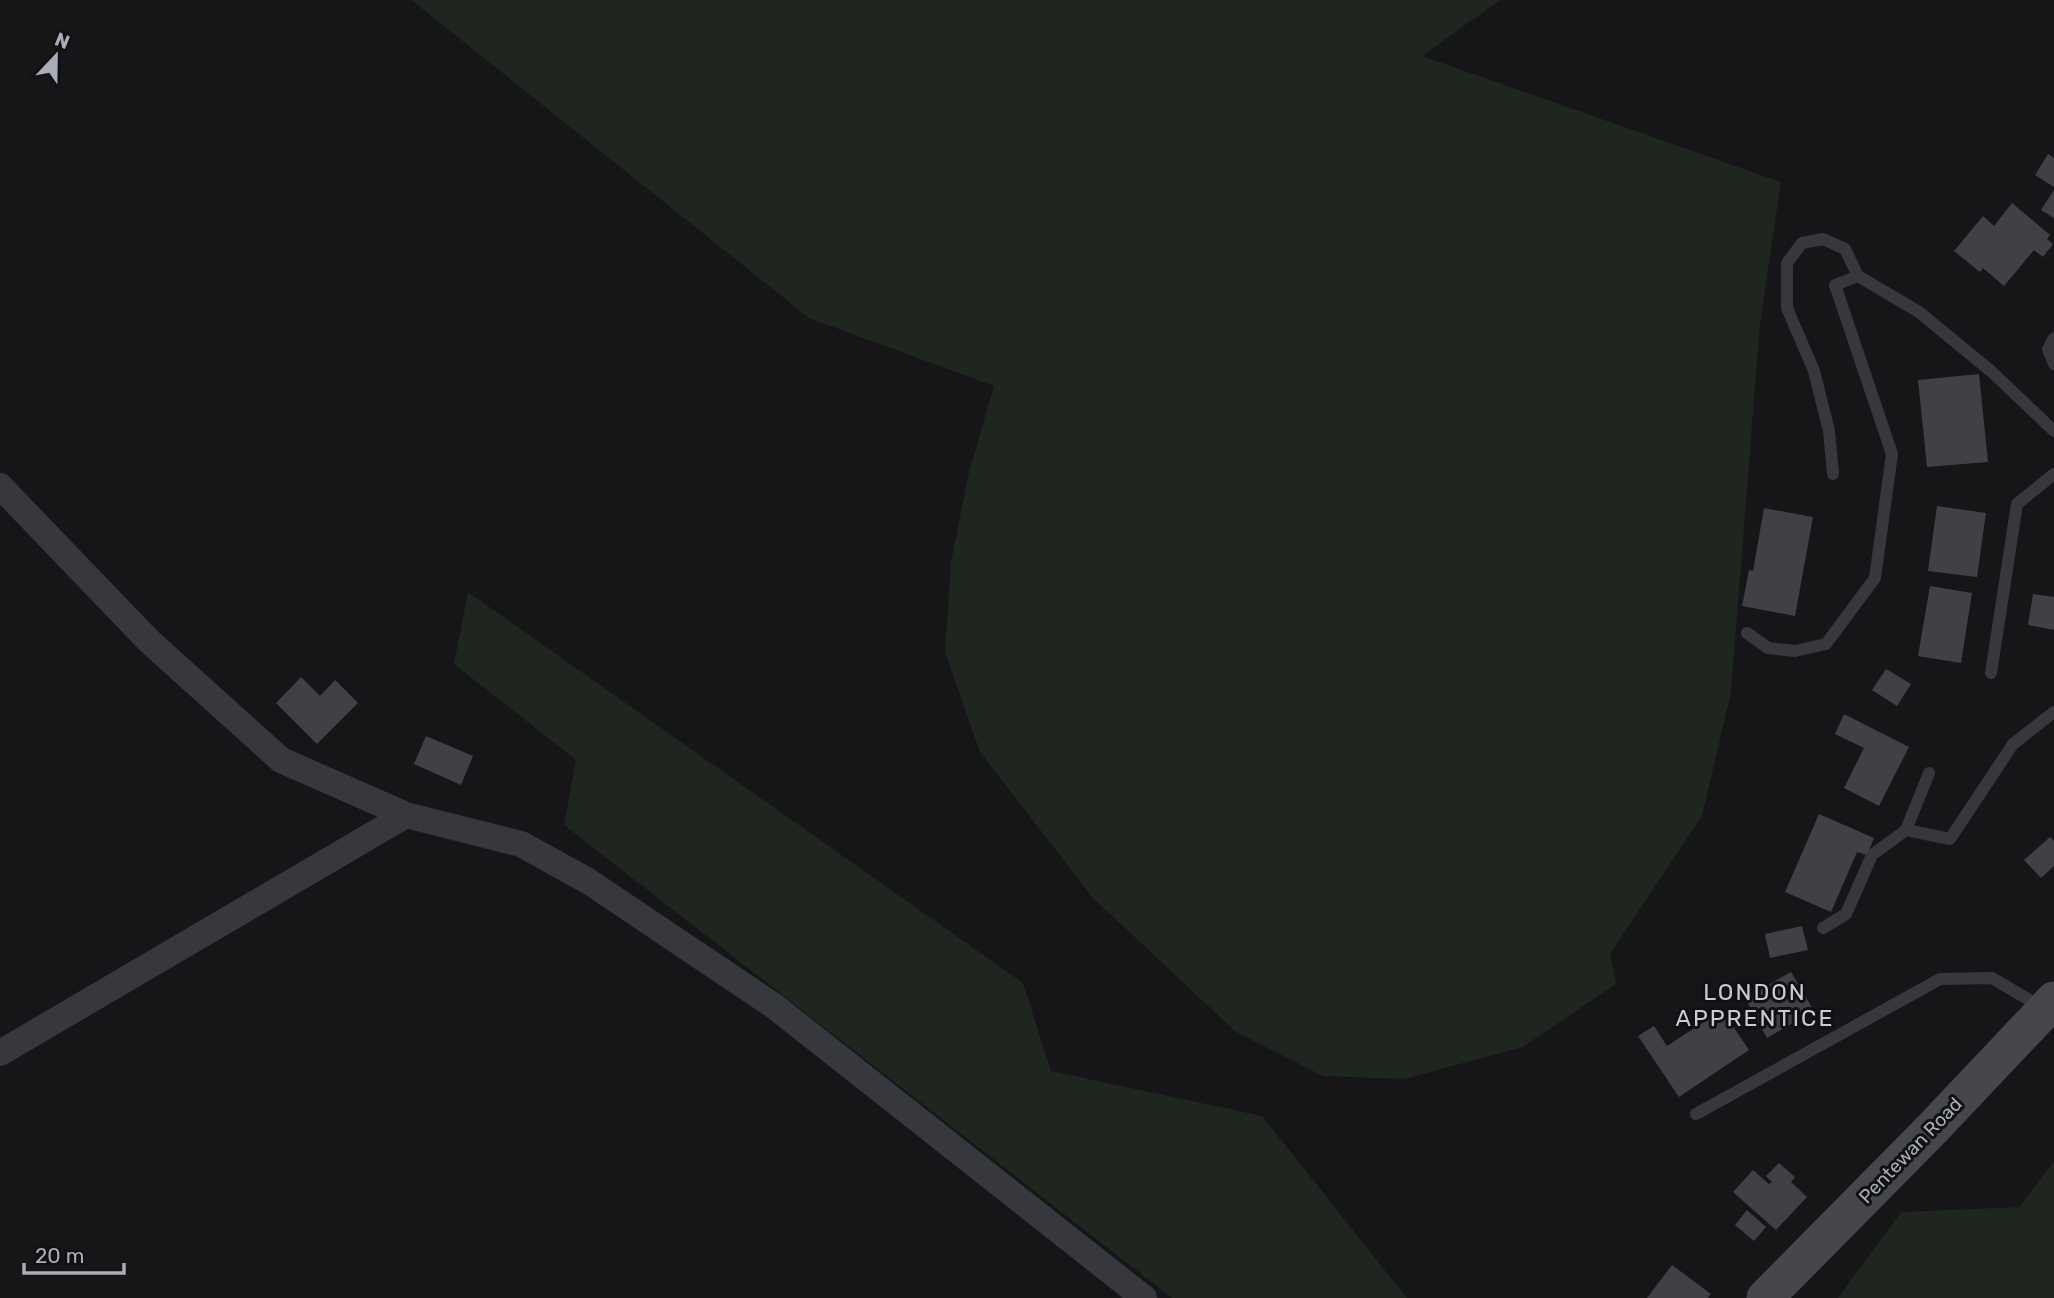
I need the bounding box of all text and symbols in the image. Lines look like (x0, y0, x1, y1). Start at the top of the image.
north arrow (21, 21, 91, 91)
text: N (52, 27, 73, 54)
district label: LONDON APPRENTICE (1676, 978, 1834, 1032)
street label: Pentewan Road (1854, 1093, 1967, 1208)
scale bar (24, 1232, 124, 1276)
text: 20 m (35, 1243, 84, 1268)

